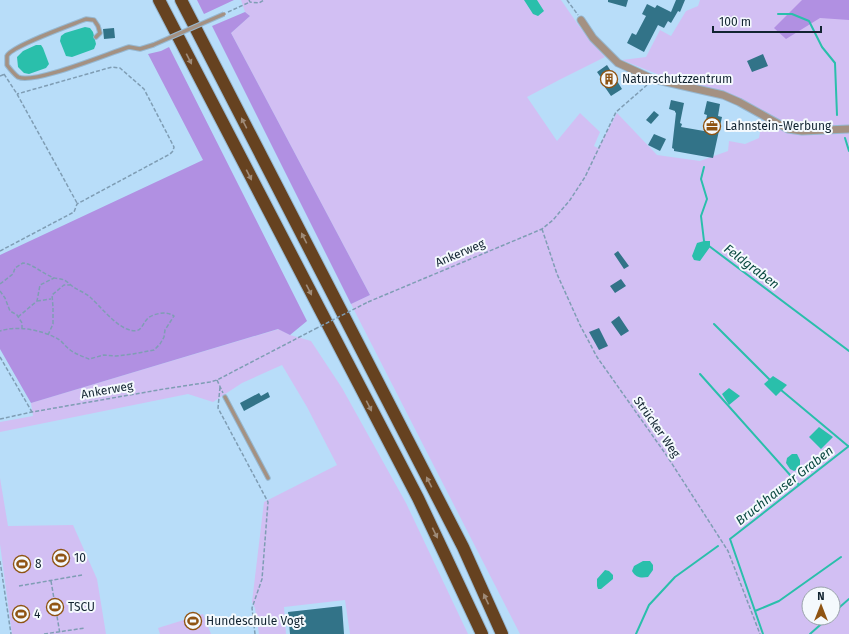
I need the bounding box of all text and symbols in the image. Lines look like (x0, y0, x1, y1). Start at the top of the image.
scale bar (713, 8, 821, 34)
text: 100 m (719, 15, 751, 29)
one-way arrow (186, 54, 193, 65)
building icon: Naturschutzzentrum (599, 69, 619, 89)
place label: Naturschutzzentrum (622, 72, 732, 86)
office icon: Lahnstein-Werbung (702, 116, 722, 136)
one-way arrow (241, 117, 248, 128)
place label: Lahnstein-Werbung (725, 119, 832, 133)
one-way arrow (246, 169, 253, 181)
one-way arrow (301, 232, 308, 244)
street label: Ankerweg (433, 236, 488, 270)
water label: Feldgraben (721, 241, 782, 292)
one-way arrow (306, 284, 313, 296)
street label: Ankerweg (80, 378, 135, 401)
street label: Strücker Weg (631, 394, 684, 461)
one-way arrow (366, 400, 373, 411)
water label: Bruchhauser Graben (733, 443, 836, 528)
one-way arrow (426, 476, 433, 487)
one-way arrow (432, 528, 438, 539)
sports icon: 10 (51, 548, 71, 568)
place label: 10 (74, 551, 86, 565)
sports icon: 8 (12, 554, 32, 574)
place label: 8 (35, 557, 42, 571)
north arrow (801, 586, 841, 626)
text: N (817, 590, 825, 603)
one-way arrow (483, 593, 489, 604)
sports icon: TSCU (45, 597, 65, 617)
place label: TSCU (68, 600, 95, 614)
sports icon: 4 (11, 604, 31, 624)
place label: 4 (34, 607, 41, 621)
sports icon: Hundeschule Vogt (183, 611, 203, 631)
place label: Hundeschule Vogt (206, 614, 305, 628)

